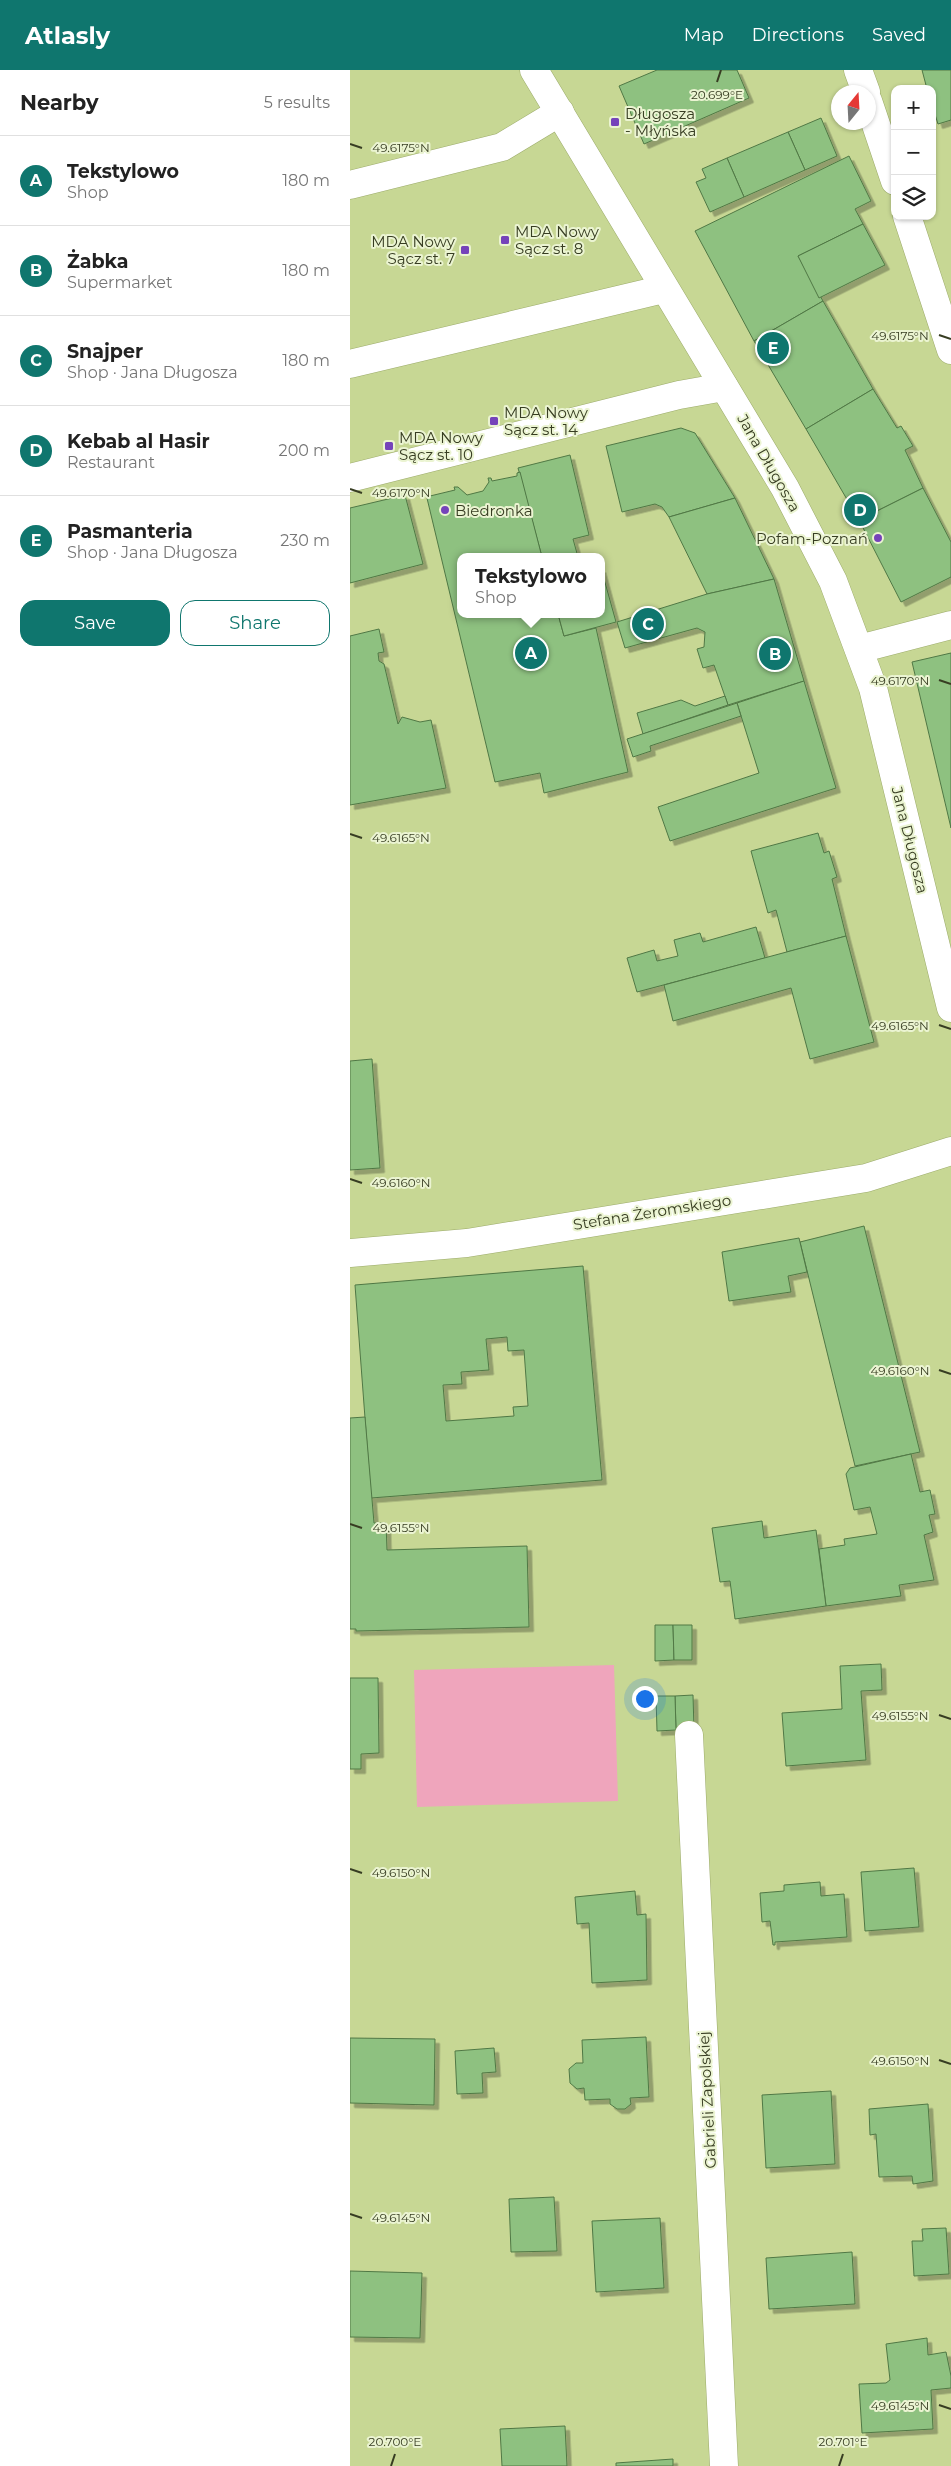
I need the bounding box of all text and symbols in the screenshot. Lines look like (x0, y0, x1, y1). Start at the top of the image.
text: Atlasly (25, 21, 110, 50)
text: Map (684, 24, 724, 46)
text: Directions (752, 24, 844, 46)
text: Saved (872, 24, 926, 46)
north arrow (831, 85, 876, 130)
map controls (891, 85, 936, 220)
button: + (891, 85, 936, 130)
text: 20.699°E (691, 87, 743, 102)
text: Nearby (20, 90, 99, 115)
text: 5 results (264, 93, 330, 112)
place label: Długosza - Młyńska (625, 104, 696, 140)
marker: Długosza - Młyńska (609, 116, 621, 128)
button: − (891, 130, 936, 175)
text: 49.6175°N (372, 140, 430, 155)
text: Tekstylowo (67, 160, 179, 183)
text: A (30, 171, 42, 190)
text: 180 m (282, 171, 330, 190)
button: layers (891, 175, 936, 220)
text: Shop (67, 183, 109, 202)
place label: MDA Nowy Sącz st. 8 (515, 222, 600, 258)
place label: MDA Nowy Sącz st. 7 (371, 232, 456, 268)
marker: MDA Nowy Sącz st. 8 (499, 234, 511, 246)
marker: MDA Nowy Sącz st. 7 (459, 244, 471, 256)
text: Żabka (67, 250, 129, 273)
text: B (30, 261, 42, 280)
text: 180 m (282, 261, 330, 280)
text: Supermarket (67, 273, 173, 292)
text: 49.6175°N (871, 328, 929, 343)
pin: E (757, 329, 789, 367)
text: Snajper (67, 340, 143, 363)
text: C (30, 351, 42, 370)
text: 180 m (282, 351, 330, 370)
text: Shop · Jana Długosza (67, 363, 238, 382)
place label: MDA Nowy Sącz st. 14 (504, 403, 589, 439)
street label: Jana Długosza (733, 410, 805, 515)
marker: MDA Nowy Sącz st. 14 (488, 415, 500, 427)
place label: MDA Nowy Sącz st. 10 (399, 428, 484, 464)
text: Kebab al Hasir (67, 430, 210, 453)
marker: MDA Nowy Sącz st. 10 (383, 440, 395, 452)
text: D (29, 441, 43, 460)
text: 200 m (279, 441, 330, 460)
text: Restaurant (67, 453, 155, 472)
text: 49.6170°N (372, 485, 430, 500)
pin: D (844, 491, 876, 529)
place label: Biedronka (455, 501, 533, 520)
marker: Biedronka (439, 504, 451, 516)
text: Pasmanteria (67, 520, 193, 543)
place label: Pofam-Poznań (756, 529, 868, 548)
text: E (31, 531, 41, 550)
text: 230 m (280, 531, 330, 550)
marker: Pofam-Poznań (872, 532, 884, 544)
text: Shop · Jana Długosza (67, 543, 238, 562)
popup (457, 553, 605, 618)
text: Tekstylowo (475, 565, 587, 588)
text: Shop (475, 588, 517, 607)
button: Save (20, 600, 170, 646)
button: Share (180, 600, 330, 646)
pin: C (632, 605, 664, 643)
pin: A (515, 634, 547, 672)
pin: B (759, 635, 791, 673)
text: 49.6170°N (871, 673, 929, 688)
street label: Jana Długosza (887, 784, 932, 895)
text: 49.6165°N (372, 830, 430, 845)
text: 49.6165°N (871, 1018, 929, 1033)
text: 49.6160°N (371, 1175, 431, 1190)
street label: Stefana Żeromskiego (572, 1190, 732, 1234)
text: 49.6160°N (870, 1363, 930, 1378)
text: 49.6155°N (372, 1520, 430, 1535)
your location (632, 1686, 658, 1712)
text: 49.6155°N (871, 1708, 929, 1723)
text: 49.6150°N (372, 1865, 430, 1880)
street label: Gabrieli Zapolskiej (694, 2031, 720, 2169)
text: 49.6150°N (871, 2053, 929, 2068)
text: 49.6145°N (372, 2210, 430, 2225)
text: 49.6145°N (871, 2398, 929, 2413)
text: 20.700°E (369, 2434, 421, 2449)
text: 20.701°E (818, 2434, 868, 2449)

